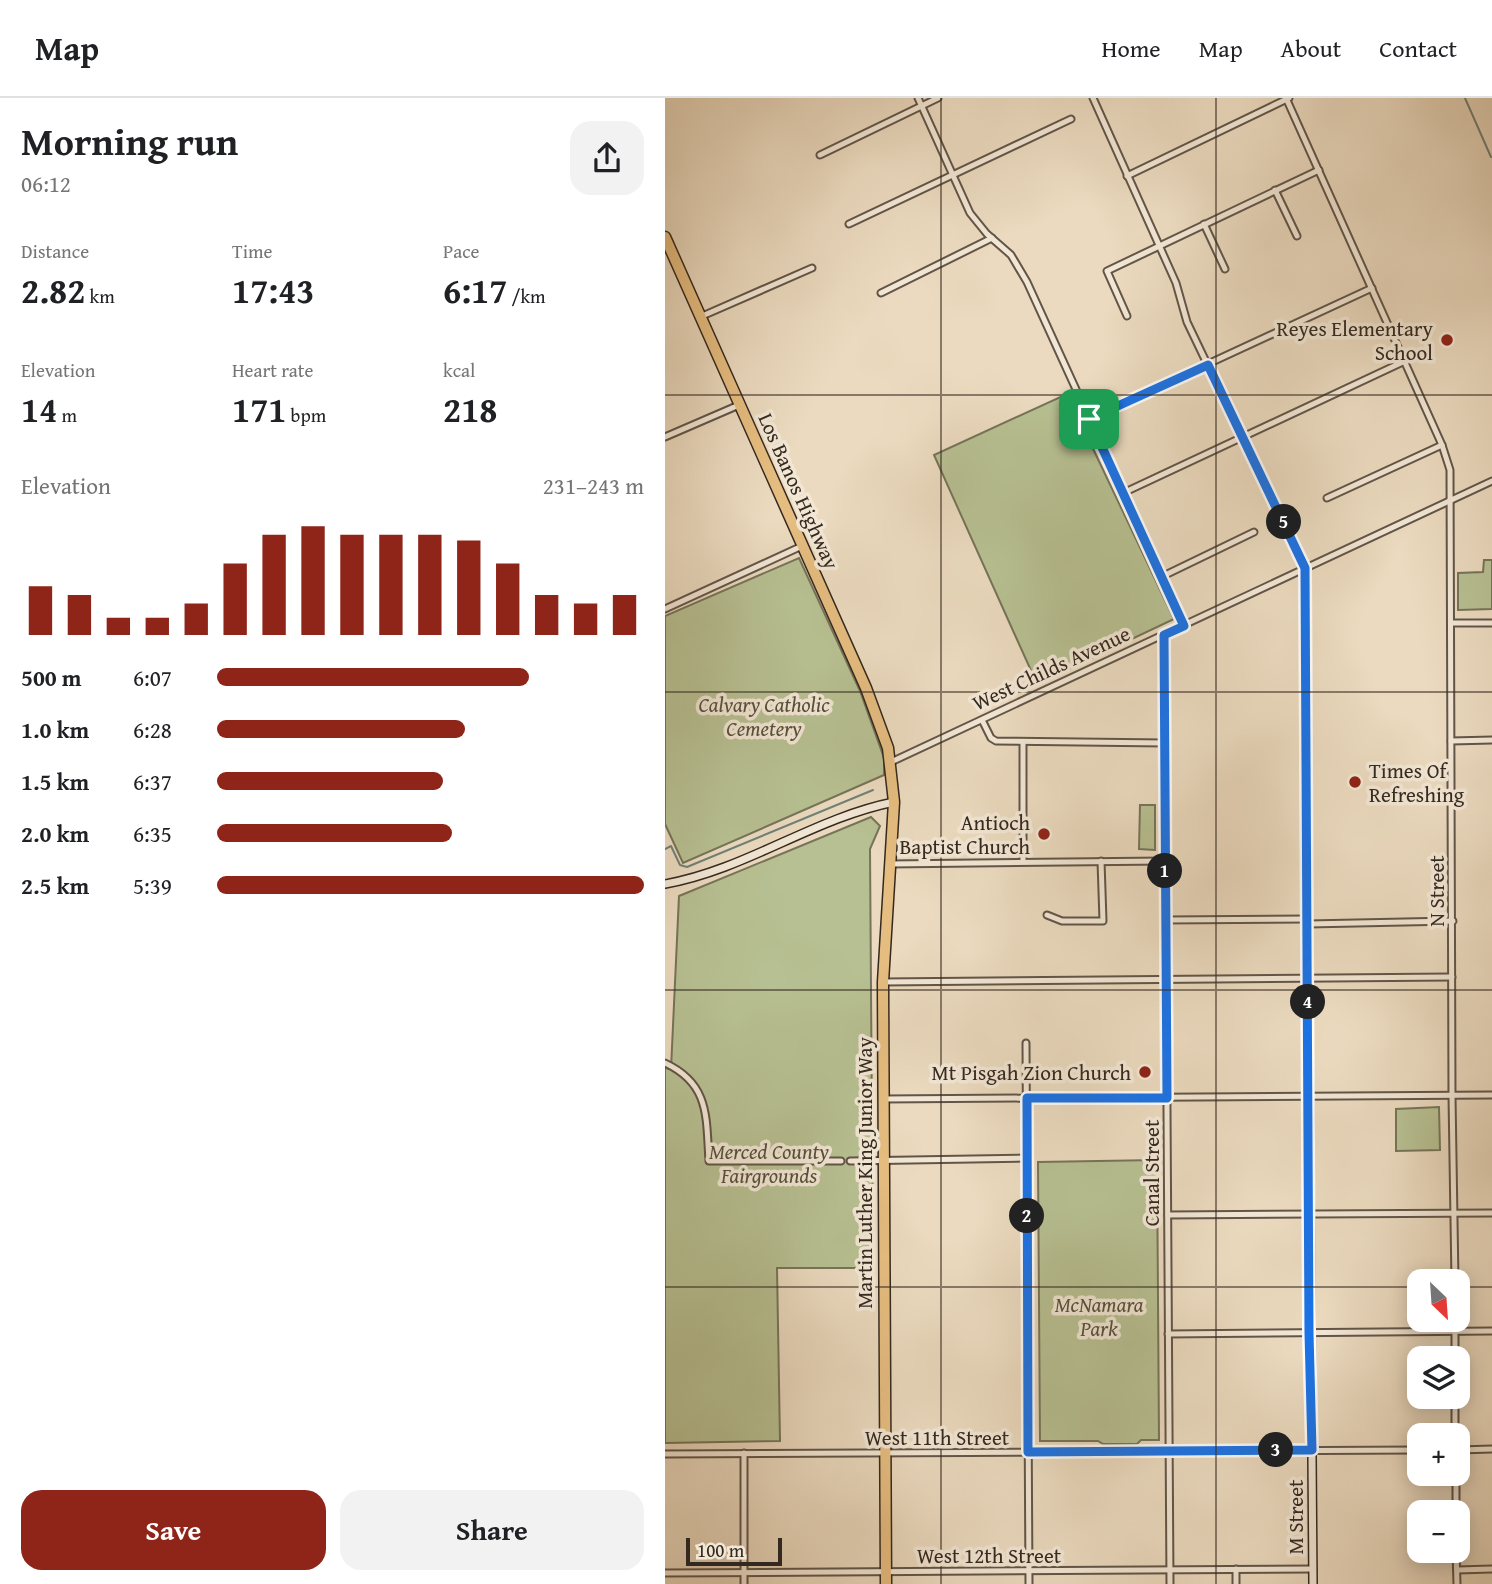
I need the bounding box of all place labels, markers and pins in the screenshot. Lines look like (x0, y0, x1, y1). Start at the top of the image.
place label: Reyes Elementary School (1277, 313, 1434, 368)
marker: Reyes Elementary School (1439, 332, 1455, 348)
pin (1059, 389, 1119, 449)
pin: 5 (1267, 504, 1301, 540)
place label: Times Of Refreshing (1369, 755, 1465, 810)
marker: Times Of Refreshing (1347, 774, 1363, 790)
place label: Antioch Baptist Church (899, 807, 1030, 862)
marker: Antioch Baptist Church (1036, 826, 1052, 842)
pin: 1 (1147, 854, 1183, 888)
pin: 4 (1291, 984, 1325, 1020)
place label: Mt Pisgah Zion Church (932, 1057, 1131, 1088)
marker: Mt Pisgah Zion Church (1137, 1064, 1153, 1080)
pin: 2 (1009, 1198, 1045, 1234)
pin: 3 (1259, 1432, 1293, 1468)

